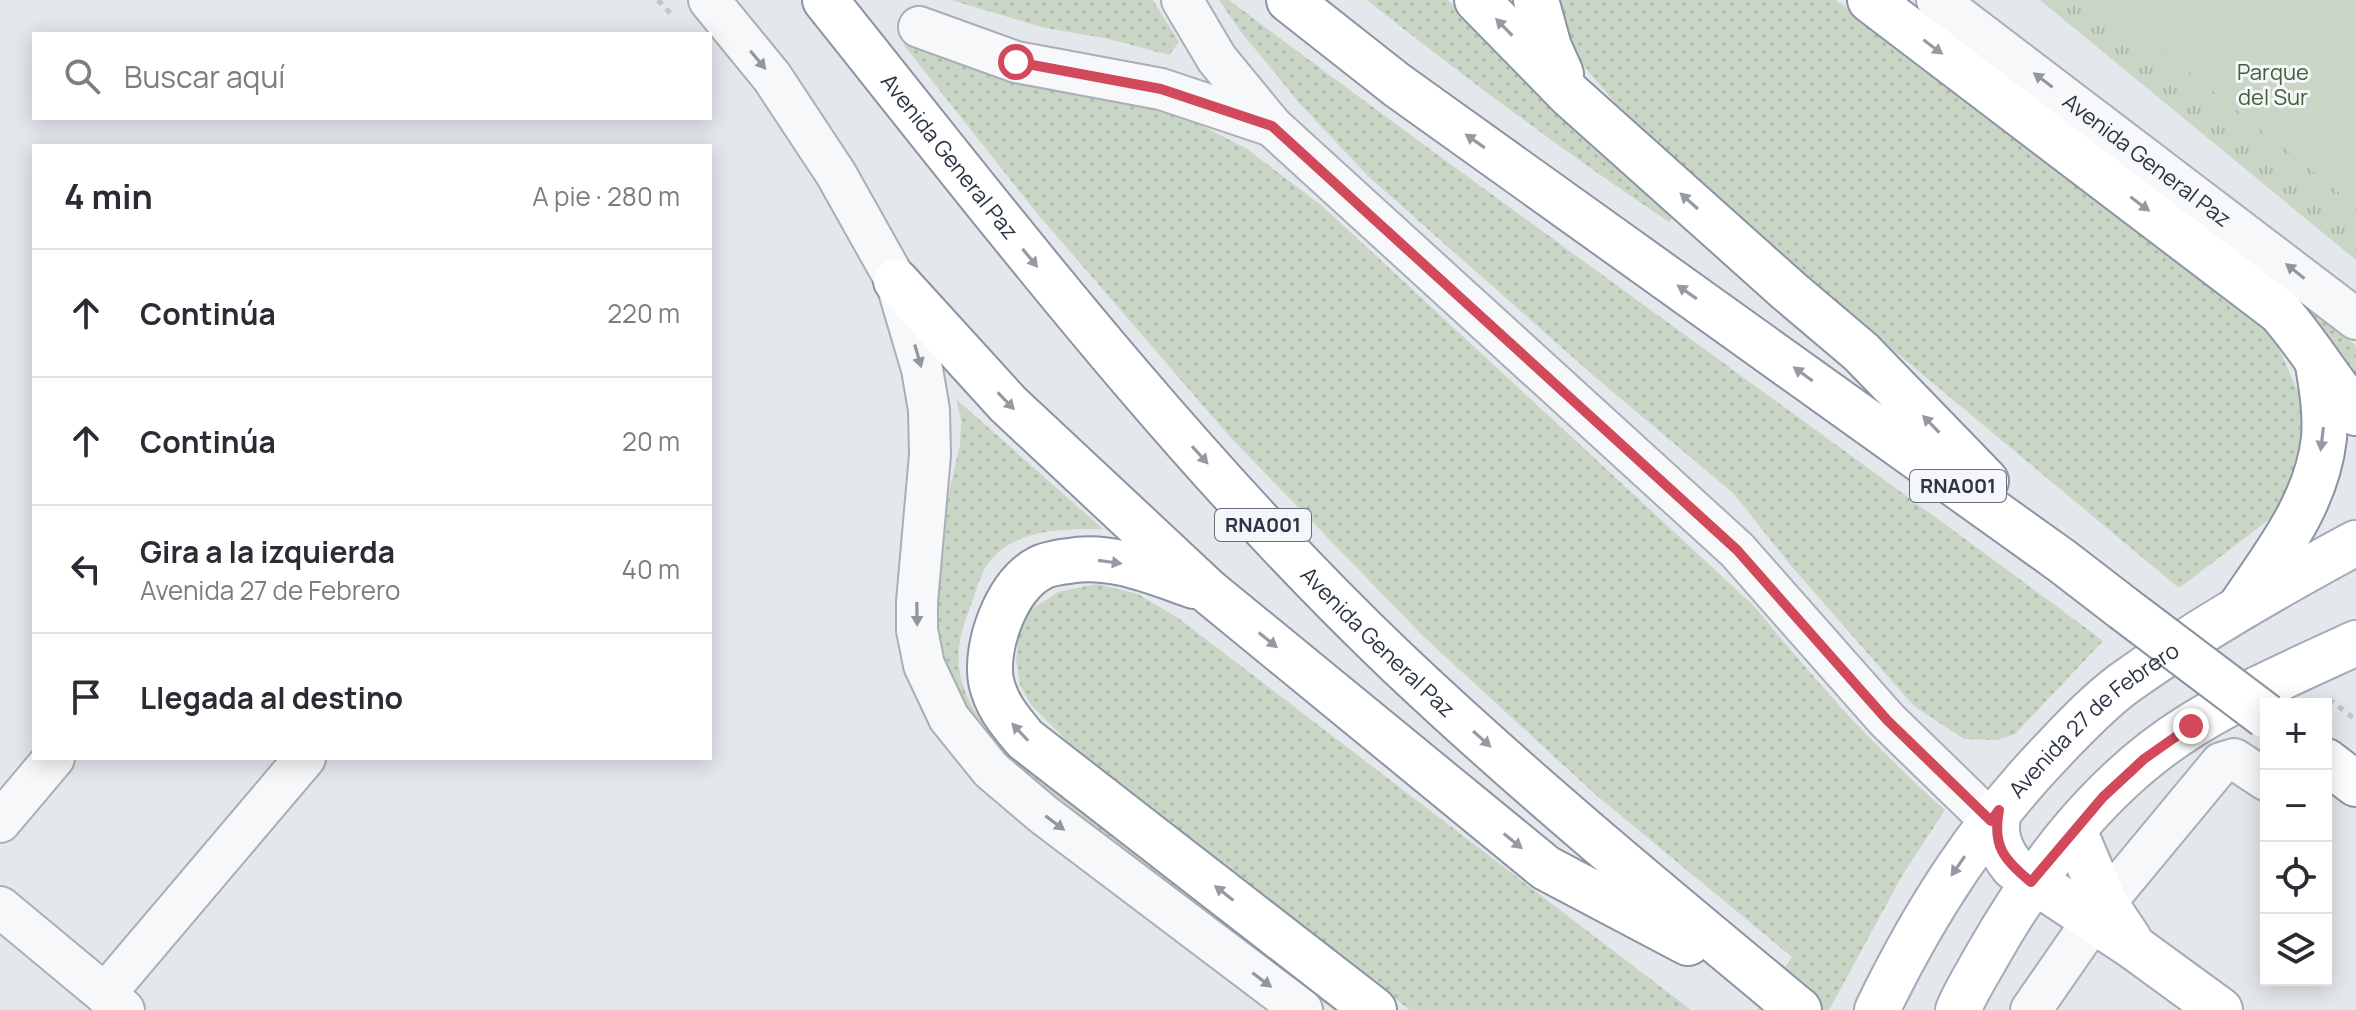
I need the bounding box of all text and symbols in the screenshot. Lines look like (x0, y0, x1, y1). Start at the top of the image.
one-way arrow (1495, 18, 1514, 37)
search box (32, 32, 712, 120)
one-way arrow (1922, 39, 1944, 55)
route start (998, 44, 1034, 80)
one-way arrow (749, 50, 766, 70)
icon: search (60, 54, 104, 98)
text: Buscar aquí (124, 56, 285, 97)
park label: Parque del Sur (2237, 57, 2309, 112)
street label: Avenida General Paz (874, 67, 1025, 245)
one-way arrow (2032, 72, 2054, 88)
street label: Avenida General Paz (2057, 86, 2237, 234)
one-way arrow (1465, 134, 1486, 149)
text: 4 min (64, 173, 153, 219)
text: A pie · 280 m (532, 178, 680, 214)
one-way arrow (1680, 193, 1700, 210)
one-way arrow (2130, 195, 2150, 211)
one-way arrow (1022, 248, 1038, 268)
one-way arrow (2285, 263, 2305, 279)
one-way arrow (1677, 285, 1698, 300)
icon: ahead (64, 291, 108, 335)
text: Continúa (140, 293, 276, 334)
text: 220 m (607, 295, 680, 331)
one-way arrow (912, 344, 925, 368)
one-way arrow (1793, 367, 1813, 383)
one-way arrow (996, 391, 1014, 410)
one-way arrow (1922, 414, 1940, 433)
icon: ahead (64, 419, 108, 463)
text: Continúa (140, 421, 276, 462)
text: 20 m (622, 423, 680, 459)
one-way arrow (2315, 427, 2328, 452)
one-way arrow (1190, 446, 1208, 465)
road number: RNA001 (1910, 470, 2006, 502)
road number: RNA001 (1215, 509, 1311, 541)
text: Gira a la izquierda (140, 531, 395, 572)
icon: left (64, 547, 108, 591)
text: 40 m (622, 551, 680, 587)
one-way arrow (1098, 556, 1123, 569)
street label: Avenida General Paz (1294, 560, 1462, 724)
text: Avenida 27 de Febrero (140, 572, 400, 608)
one-way arrow (911, 602, 923, 627)
one-way arrow (1258, 632, 1278, 648)
street label: Avenida 27 de Febrero (2002, 635, 2185, 804)
icon: arrive (64, 675, 108, 719)
text: Llegada al destino (140, 677, 403, 718)
map controls (2260, 698, 2332, 986)
button: + (2260, 698, 2332, 770)
route end (2173, 708, 2209, 744)
one-way arrow (1011, 723, 1029, 742)
one-way arrow (1471, 730, 1491, 747)
button: − (2260, 770, 2332, 842)
one-way arrow (1045, 815, 1065, 831)
one-way arrow (1502, 832, 1522, 849)
button: locate (2260, 842, 2332, 914)
one-way arrow (1951, 855, 1966, 876)
one-way arrow (1214, 886, 1234, 902)
button: layers (2260, 914, 2332, 986)
one-way arrow (1252, 971, 1273, 987)

